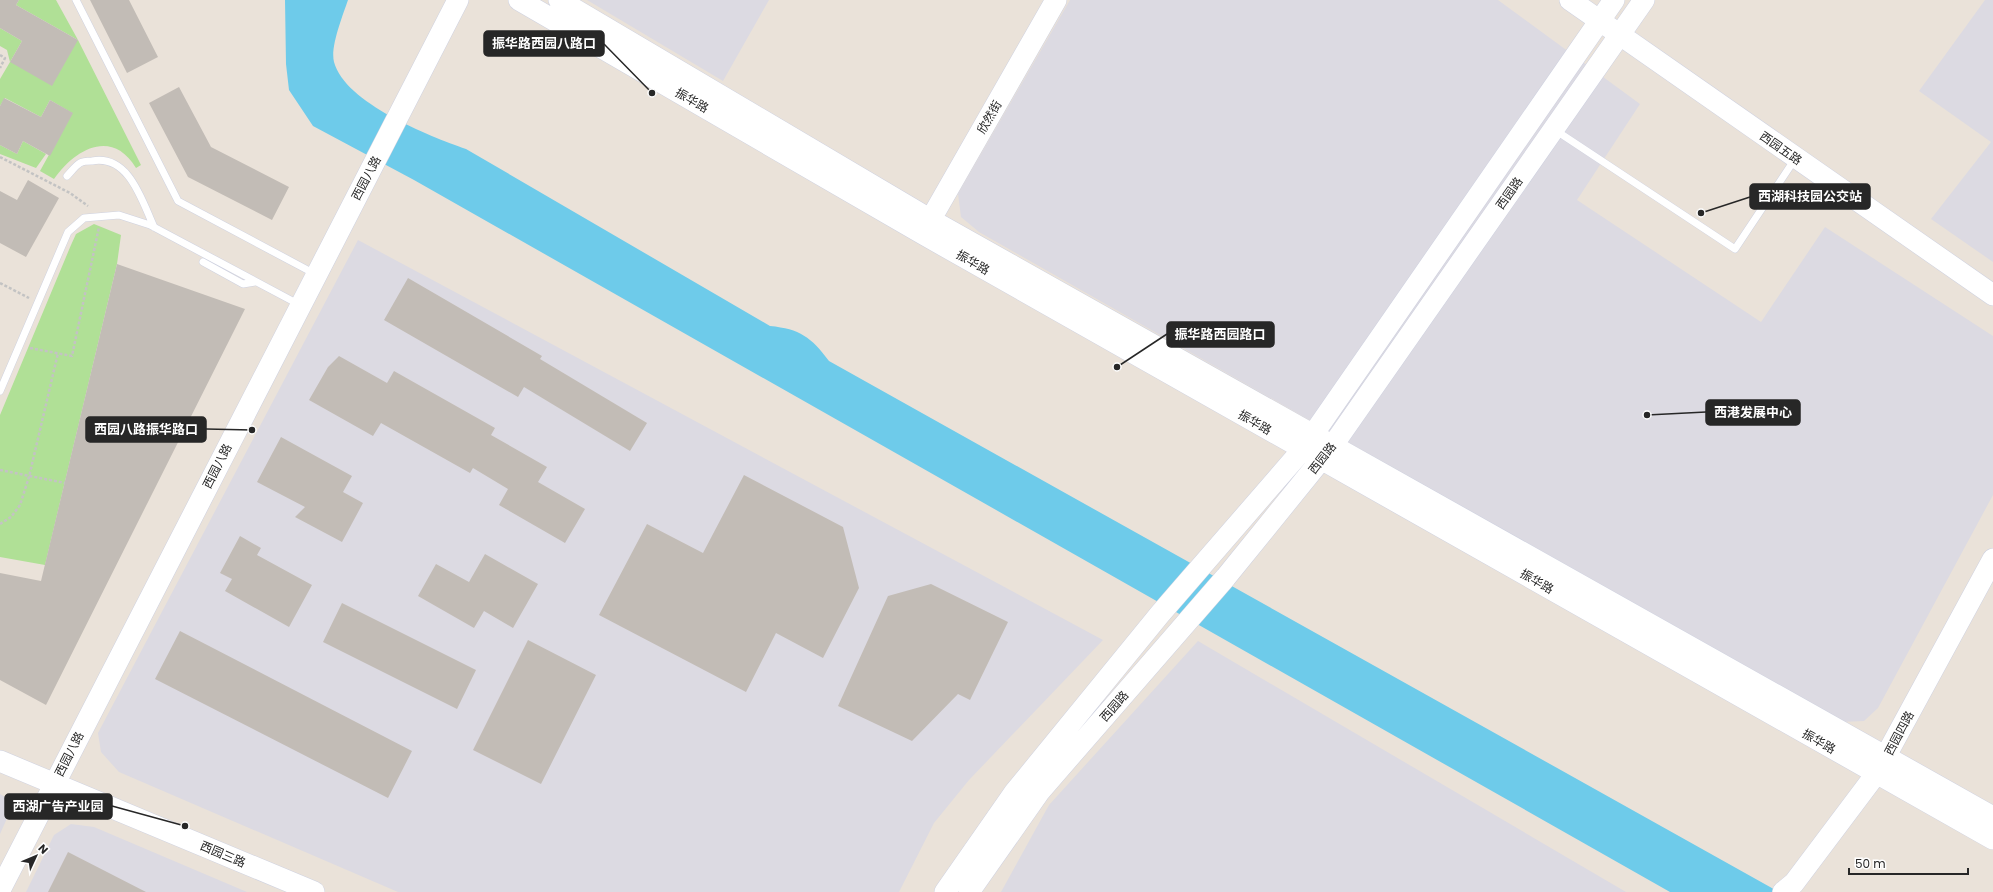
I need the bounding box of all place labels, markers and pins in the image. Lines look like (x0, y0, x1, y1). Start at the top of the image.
callout: 振华路西园八路口 (484, 31, 604, 56)
callout: 西湖科技园公交站 (1750, 184, 1870, 209)
callout: 振华路西园路口 (1167, 322, 1274, 347)
callout: 西港发展中心 (1706, 400, 1800, 425)
callout: 西园八路振华路口 (86, 417, 206, 442)
callout: 西湖广告产业园 (5, 794, 112, 819)

